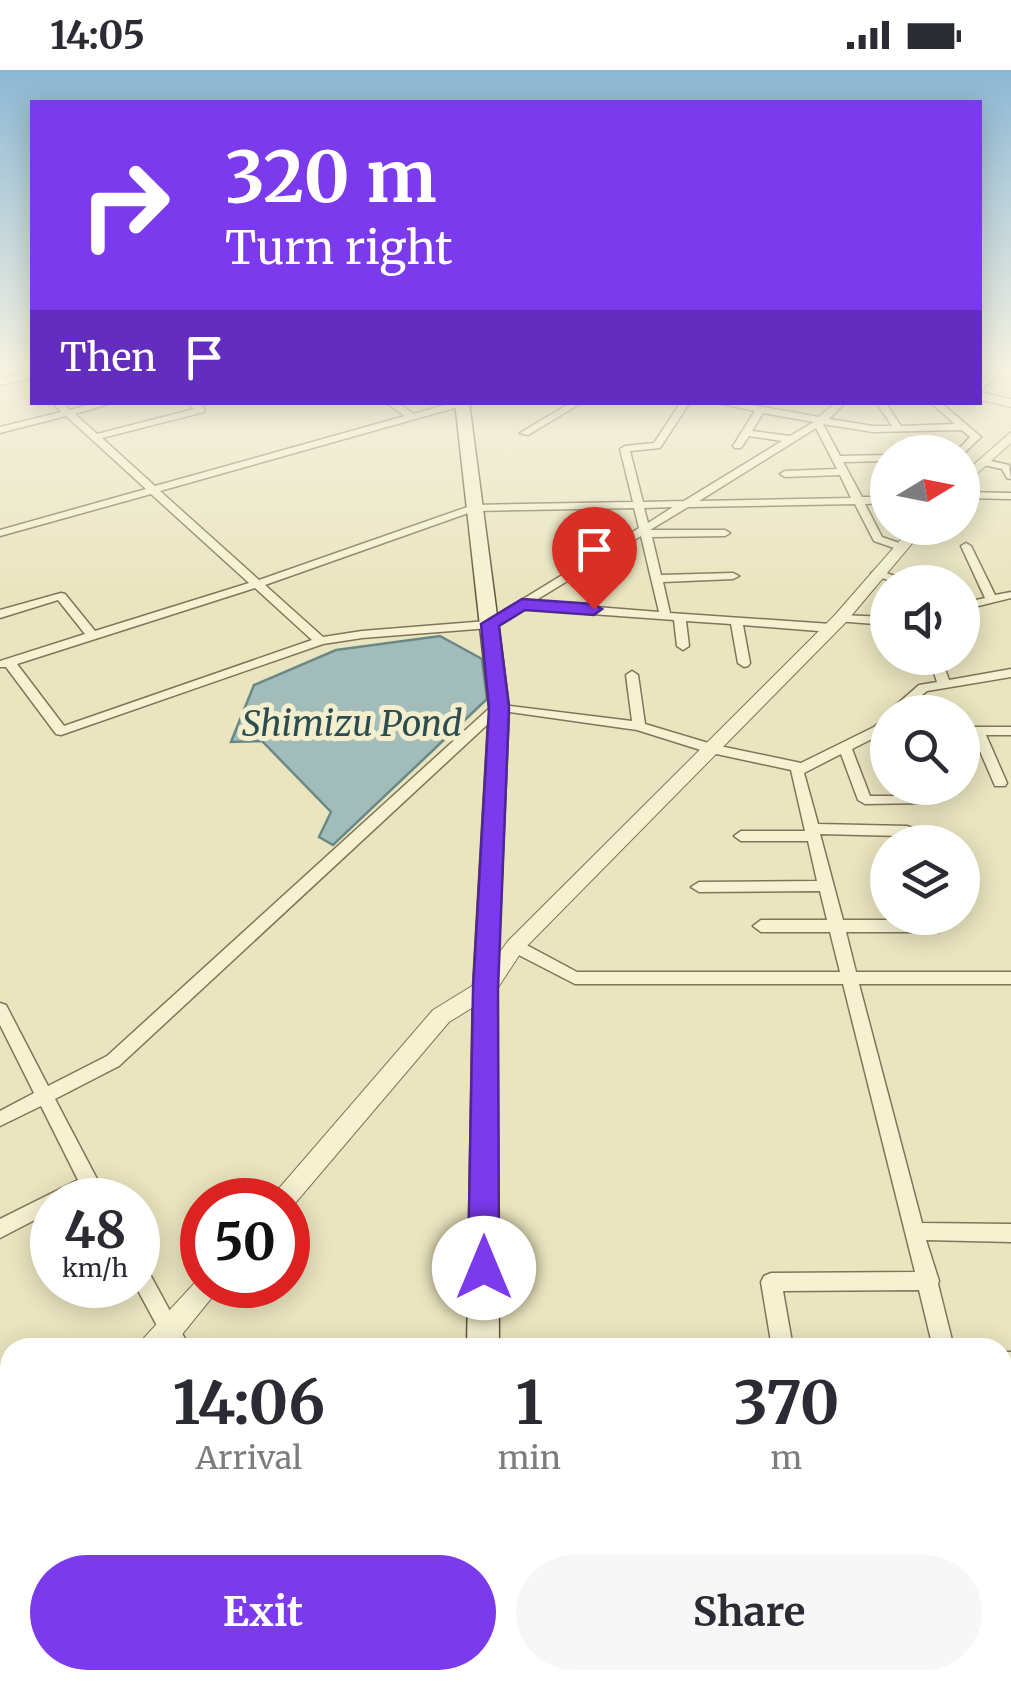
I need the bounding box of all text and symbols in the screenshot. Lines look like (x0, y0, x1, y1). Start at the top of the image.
text: 14:05 (50, 12, 145, 59)
text: 320 m (225, 133, 437, 221)
icon: right (60, 140, 190, 270)
text: Turn right (225, 220, 453, 276)
icon: arrive (177, 330, 232, 385)
text: Then (60, 334, 157, 381)
north arrow (870, 435, 980, 545)
map controls (870, 435, 980, 935)
pin (552, 507, 637, 610)
icon: arrive (567, 522, 622, 577)
button: sound (870, 565, 980, 675)
button: search (870, 695, 980, 805)
water label: Shimizu Pond (242, 702, 462, 746)
button: layers (870, 825, 980, 935)
speed limit sign: 50 (180, 1178, 310, 1308)
text: 48 (64, 1199, 126, 1262)
position arrow (432, 1216, 536, 1320)
text: km/h (62, 1252, 128, 1284)
text: 14:06 (173, 1365, 325, 1440)
text: 1 (515, 1365, 543, 1440)
text: 370 (734, 1365, 839, 1440)
text: Arrival (195, 1438, 302, 1478)
text: min (498, 1438, 561, 1478)
text: m (771, 1438, 802, 1478)
button: Exit (30, 1555, 496, 1670)
button: Share (516, 1555, 982, 1670)

